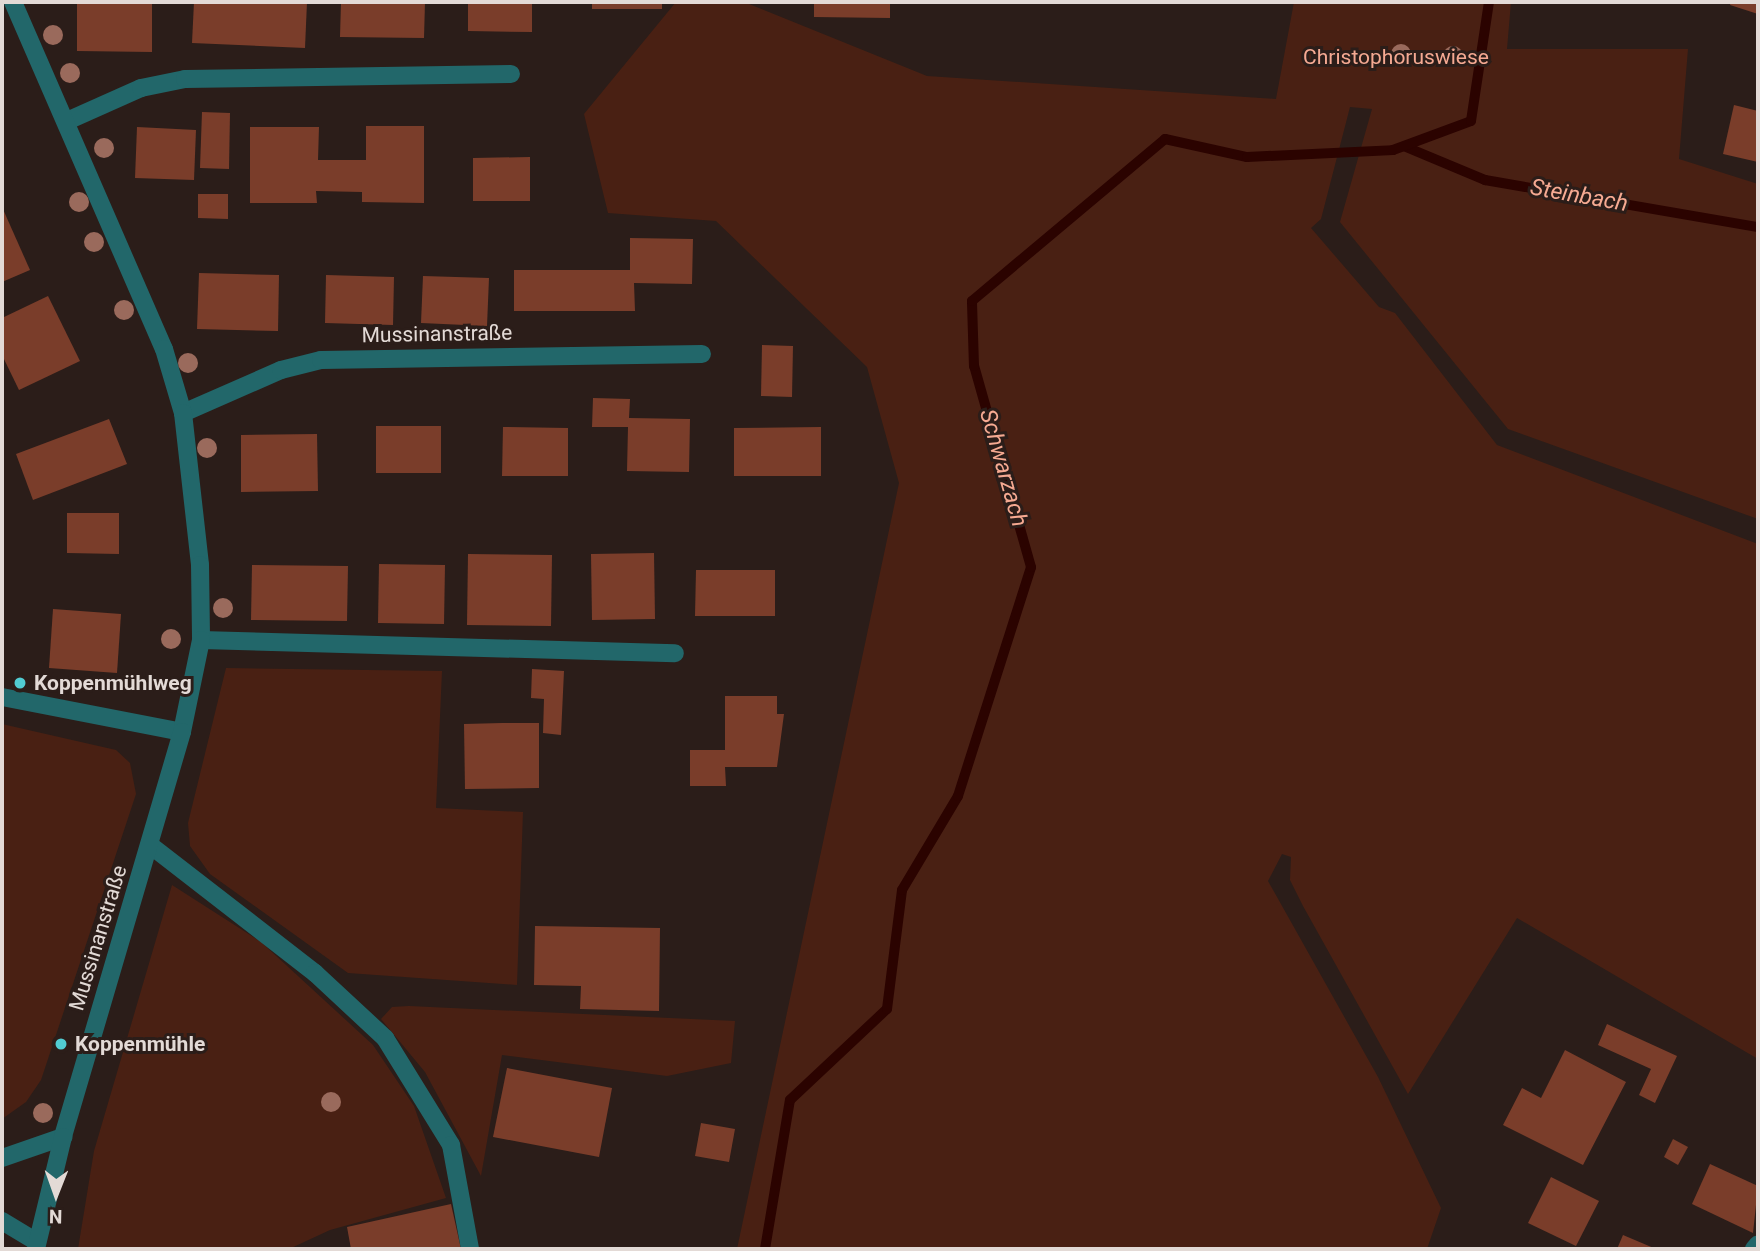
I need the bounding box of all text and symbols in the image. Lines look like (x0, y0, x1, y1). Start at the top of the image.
park label: Christophoruswiese (1303, 44, 1489, 70)
water label: Steinbach (1528, 174, 1630, 218)
street label: Mussinanstraße (361, 320, 513, 348)
water label: Schwarzach (973, 406, 1033, 530)
place label: Koppenmühlweg (34, 670, 192, 696)
marker: Koppenmühlweg (12, 675, 28, 691)
street label: Mussinanstraße (64, 862, 132, 1014)
place label: Koppenmühle (75, 1031, 205, 1057)
marker: Koppenmühle (53, 1036, 69, 1052)
north arrow (21, 1160, 91, 1230)
text: N (49, 1205, 63, 1228)

